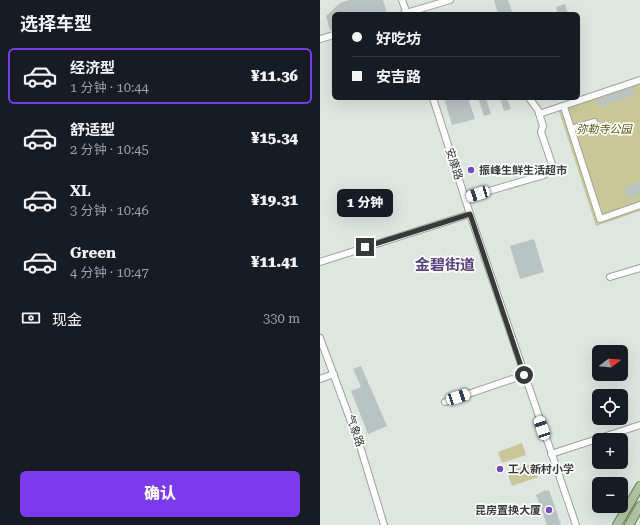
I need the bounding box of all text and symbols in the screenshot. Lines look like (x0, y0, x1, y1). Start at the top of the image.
text: 选择车型 (20, 13, 92, 34)
text: 好吃坊 (376, 30, 421, 48)
icon: car (22, 58, 58, 94)
text: 经济型 (70, 59, 115, 77)
text: ¥11.36 (251, 67, 298, 85)
text: 安吉路 (376, 68, 421, 86)
text: 1 分钟 · 10:44 (70, 80, 149, 95)
icon: car (22, 120, 58, 156)
text: 舒适型 (70, 121, 115, 139)
park label: 弥勒寺公园 (577, 123, 633, 136)
text: ¥15.34 (251, 129, 298, 147)
text: 2 分钟 · 10:45 (70, 142, 149, 157)
street label: 安康路 (443, 146, 465, 182)
place label: 振峰生鲜生活超市 (479, 164, 567, 177)
marker: 振峰生鲜生活超市 (466, 165, 476, 175)
icon: car (22, 182, 58, 218)
text: XL (70, 182, 91, 200)
car (465, 185, 491, 203)
callout: 1 分钟 (337, 189, 393, 217)
text: ¥19.31 (251, 191, 298, 209)
text: 1 分钟 (347, 195, 383, 210)
text: 3 分钟 · 10:46 (70, 203, 149, 218)
route end (356, 238, 374, 256)
icon: car (22, 244, 58, 280)
text: Green (70, 244, 116, 262)
text: ¥11.41 (251, 253, 298, 271)
district label: 金碧街道 (415, 256, 475, 274)
text: 4 分钟 · 10:47 (70, 265, 149, 280)
icon: cash (20, 307, 42, 329)
text: 现金 (52, 311, 82, 329)
text: 330 m (263, 311, 300, 326)
north arrow (592, 345, 628, 381)
map controls (592, 345, 628, 513)
route start (515, 366, 533, 384)
car (445, 388, 471, 406)
button: locate (592, 389, 628, 425)
street label: 气象路 (343, 413, 367, 449)
car (532, 415, 552, 441)
button: + (592, 433, 628, 469)
place label: 工人新村小学 (508, 463, 574, 476)
marker: 工人新村小学 (495, 464, 505, 474)
button: 确认 (20, 471, 300, 517)
button: − (592, 477, 628, 513)
place label: 昆房置换大厦 (475, 504, 541, 517)
marker: 昆房置换大厦 (544, 505, 554, 515)

